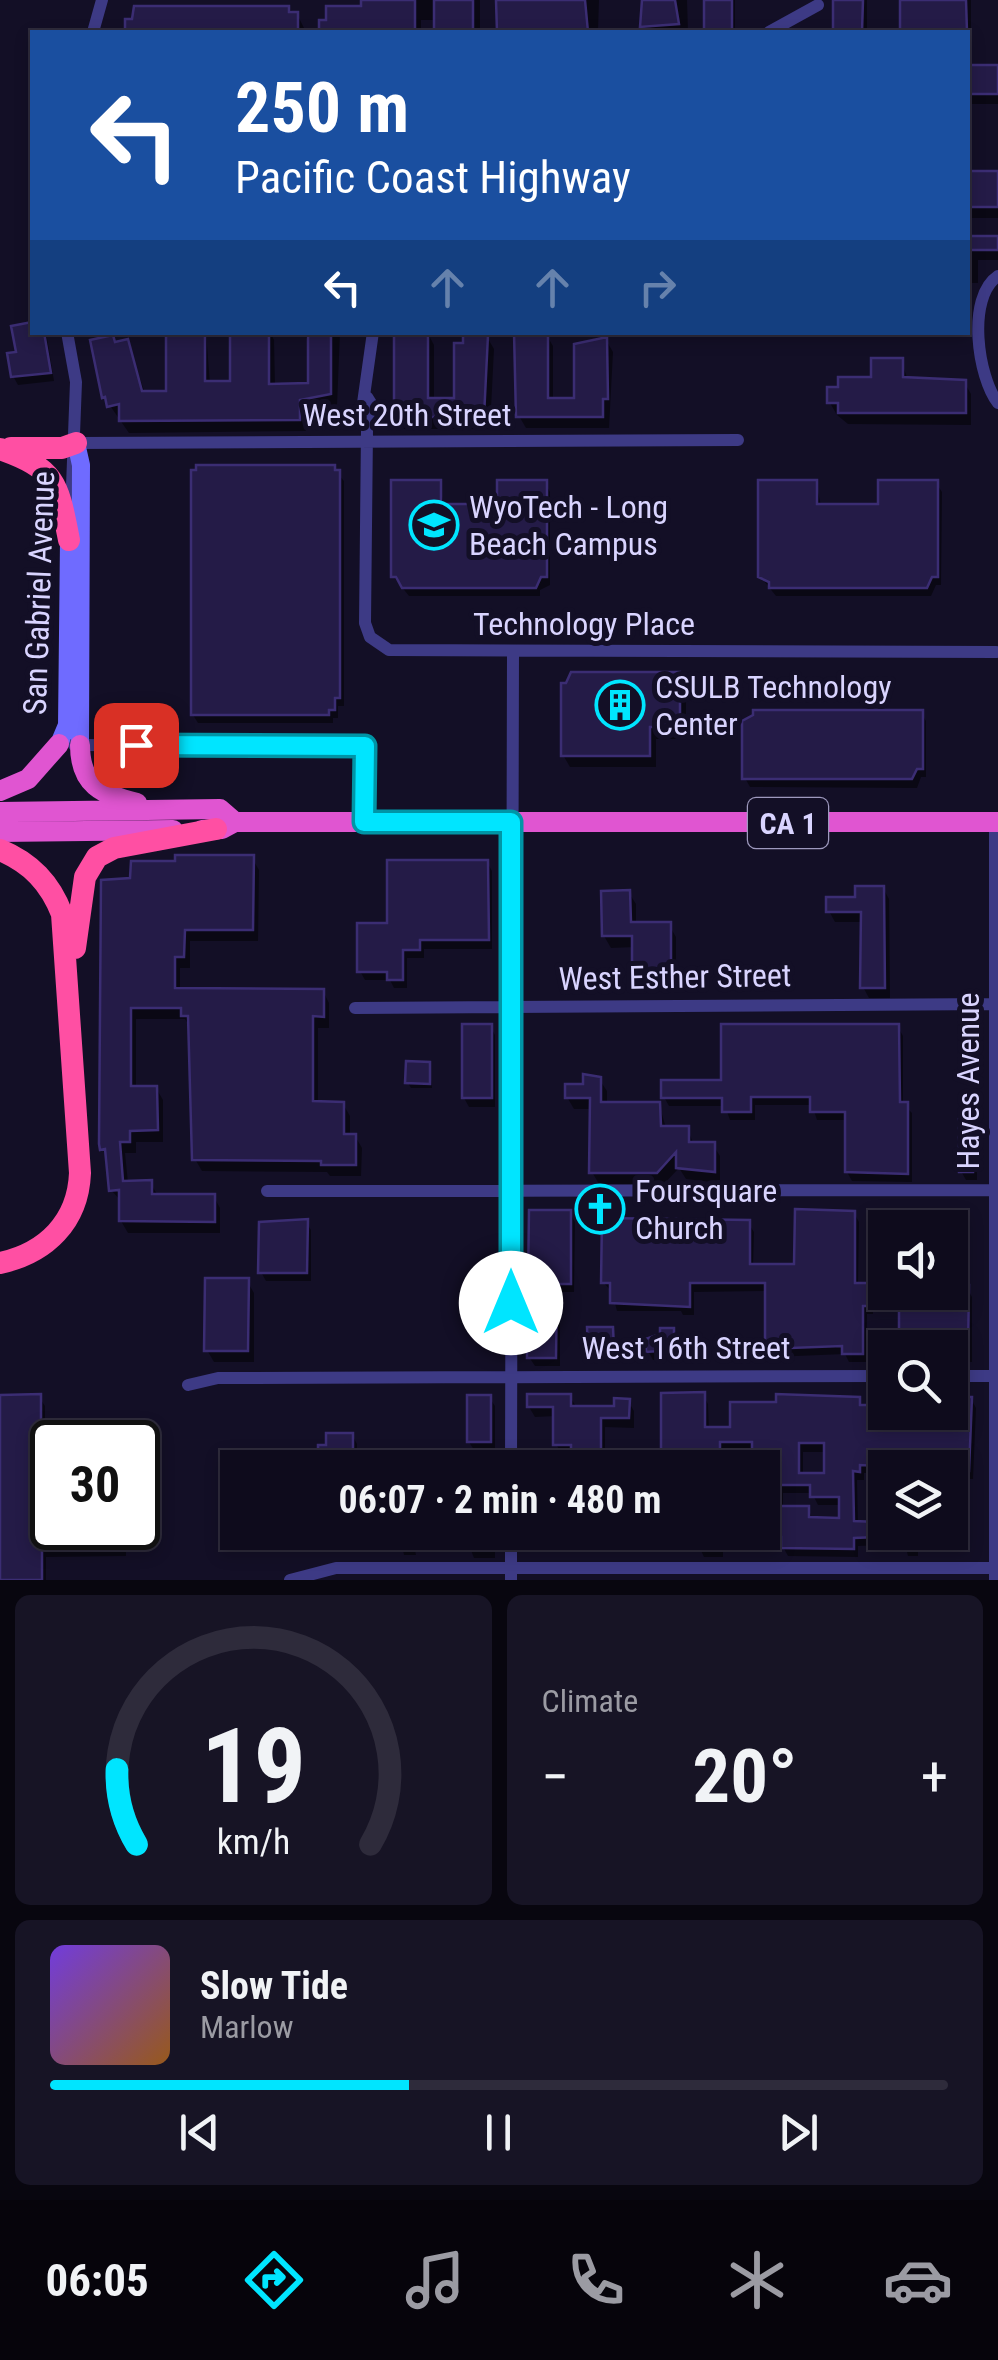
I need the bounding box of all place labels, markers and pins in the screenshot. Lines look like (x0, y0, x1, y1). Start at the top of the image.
place label: WyoTech - Long Beach Campus (469, 488, 668, 563)
school or university icon: WyoTech - Long Beach Campus (408, 499, 460, 551)
place label: CSULB Technology Center (655, 668, 892, 743)
building icon: CSULB Technology Center (594, 679, 646, 731)
pin (94, 703, 179, 788)
place label: Foursquare Church (635, 1172, 777, 1247)
church icon: Foursquare Church (574, 1183, 626, 1235)

